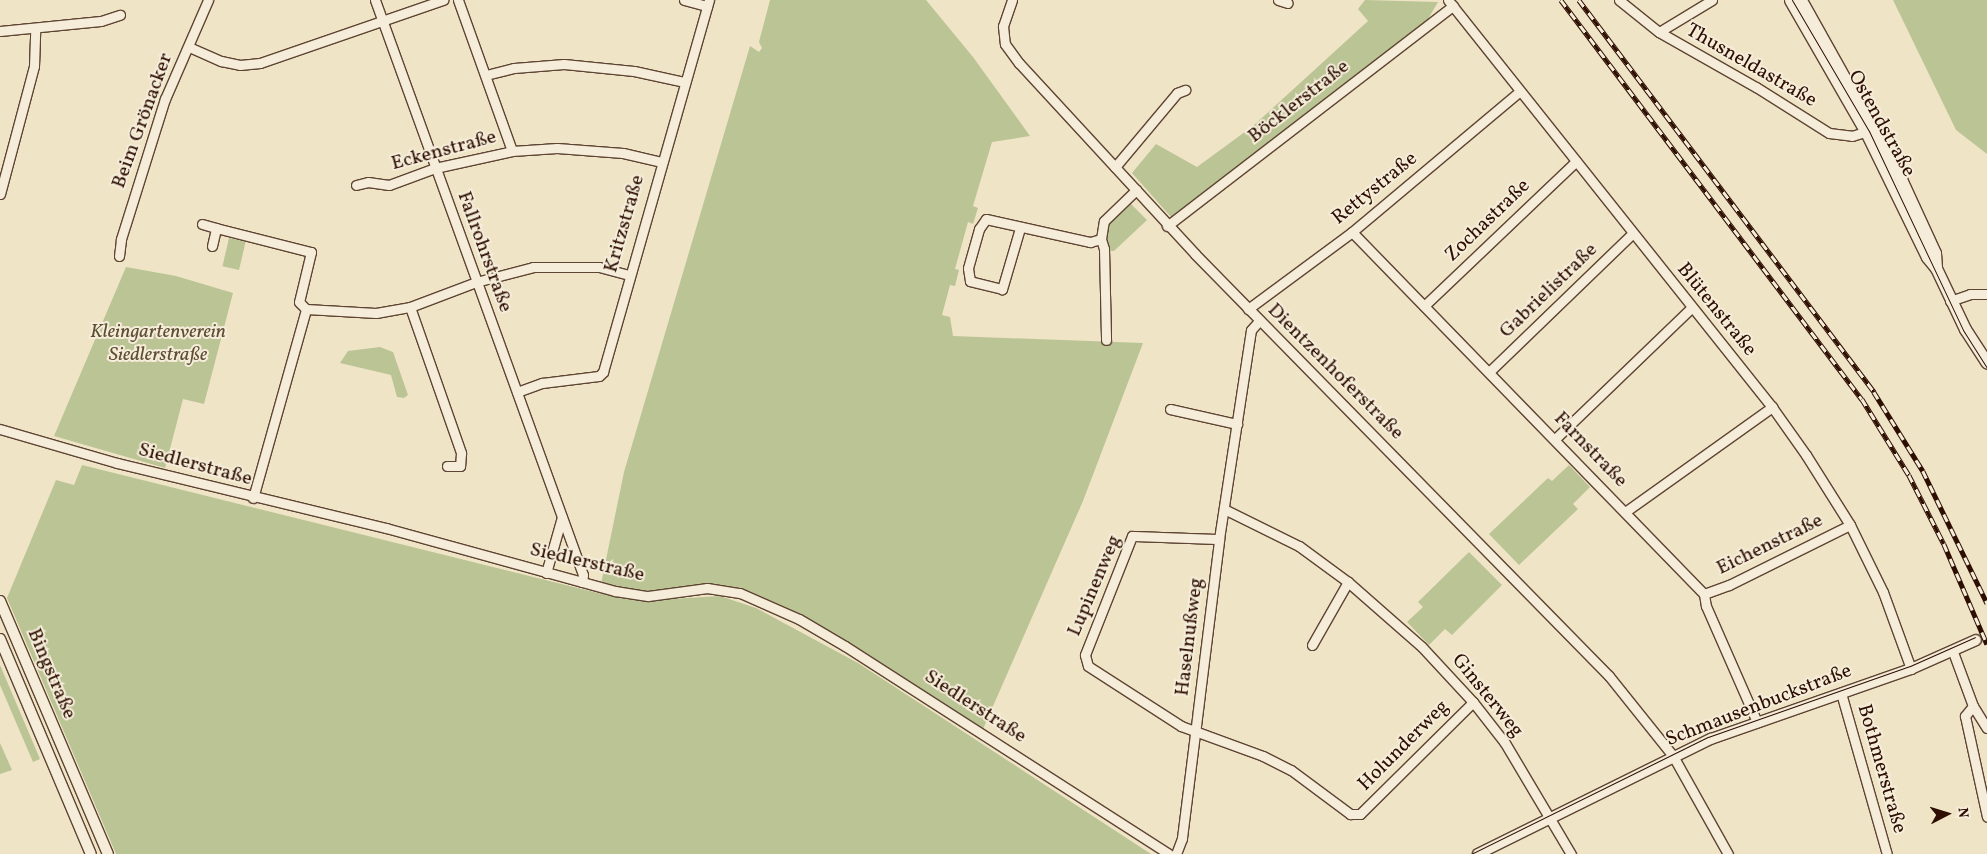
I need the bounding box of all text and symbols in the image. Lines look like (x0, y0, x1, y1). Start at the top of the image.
street label: Thusneldastraße (1681, 19, 1821, 113)
street label: Beim Grönacker (107, 50, 179, 192)
street label: Böcklerstraße (1244, 55, 1354, 149)
street label: Ostendstraße (1842, 67, 1920, 181)
street label: Eckenstraße (389, 125, 499, 177)
street label: Rettystraße (1328, 147, 1422, 231)
street label: Kritzstraße (600, 172, 650, 276)
street label: Zochastraße (1440, 175, 1536, 267)
street label: Fallrohrstraße (451, 188, 517, 316)
street label: Gabrielistraße (1495, 238, 1603, 344)
street label: Blütenstraße (1671, 258, 1761, 362)
street label: Dientzenhoferstraße (1262, 299, 1408, 445)
park label: Kleingartenverein Siedlerstraße (90, 320, 226, 367)
street label: Farnstraße (1548, 407, 1632, 493)
street label: Siedlerstraße (135, 438, 255, 492)
street label: Eichenstraße (1713, 509, 1827, 581)
street label: Lupinenweg (1063, 532, 1127, 640)
street label: Siedlerstraße (527, 538, 647, 588)
street label: Haselnußweg (1171, 577, 1209, 697)
street label: Bingstraße (21, 625, 81, 723)
street label: Ginsterweg (1446, 649, 1528, 743)
street label: Schmausenbuckstraße (1663, 659, 1855, 753)
street label: Siedlerstraße (919, 665, 1031, 749)
street label: Holunderweg (1354, 696, 1454, 796)
street label: Bothmerstraße (1851, 702, 1911, 836)
north arrow (1922, 789, 1972, 839)
text: N (1953, 807, 1972, 819)

